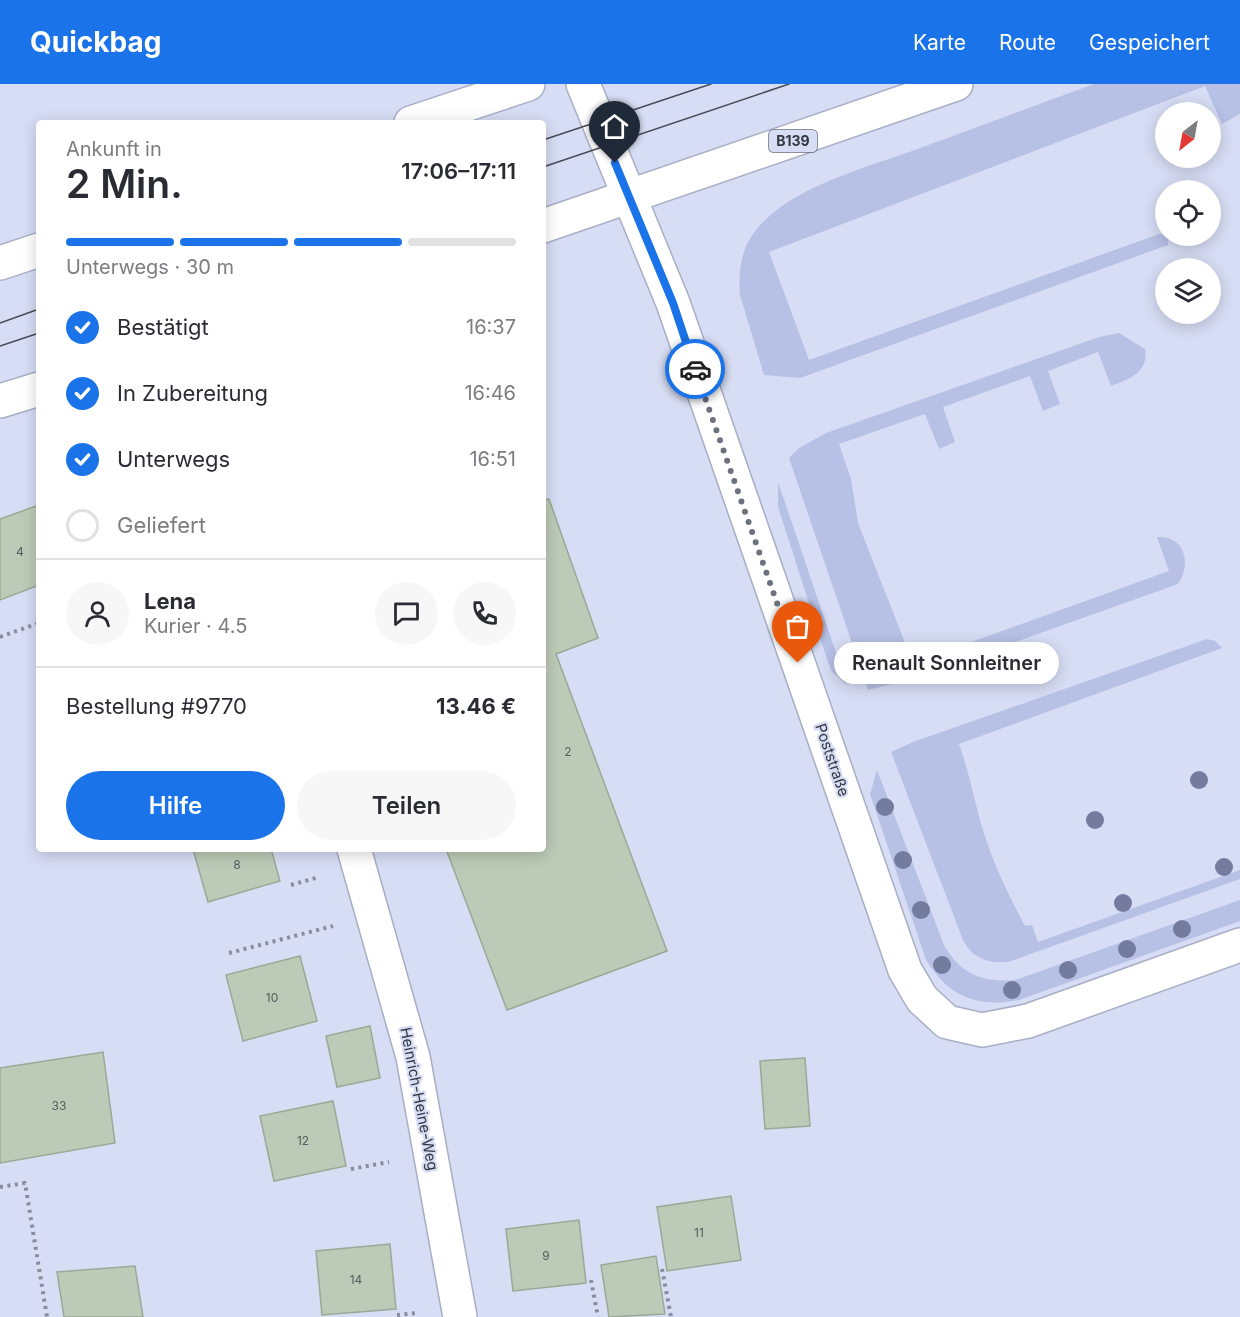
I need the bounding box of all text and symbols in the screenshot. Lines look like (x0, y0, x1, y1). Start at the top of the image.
text: Quickbag (30, 25, 161, 59)
text: Karte (913, 30, 966, 55)
text: Route (999, 30, 1056, 55)
text: Gespeichert (1089, 30, 1210, 55)
pin (589, 101, 640, 163)
north arrow (1155, 102, 1221, 168)
map controls (1155, 102, 1221, 324)
icon: home (598, 110, 631, 143)
road number: B139 (769, 130, 817, 152)
text: Ankunft in (66, 137, 162, 161)
text: 17:06–17:11 (401, 158, 516, 184)
text: 2 Min. (66, 160, 183, 207)
button: locate (1155, 180, 1221, 246)
text: Unterwegs · 30 m (66, 255, 234, 279)
button: layers (1155, 258, 1221, 324)
icon: check (66, 311, 99, 344)
text: Bestätigt (117, 314, 209, 340)
text: 16:37 (466, 315, 516, 339)
courier (665, 339, 725, 399)
icon: car (679, 353, 712, 386)
icon: check (66, 377, 99, 410)
text: In Zubereitung (117, 380, 268, 406)
text: 16:46 (464, 381, 516, 405)
icon: check (66, 443, 99, 476)
text: Unterwegs (117, 446, 230, 472)
text: 16:51 (469, 447, 516, 471)
text: Geliefert (117, 512, 206, 538)
house number: 4 (16, 544, 24, 559)
button: person (66, 582, 129, 645)
button: chat (375, 582, 438, 645)
button: phone (453, 582, 516, 645)
text: Lena (144, 588, 196, 614)
pin (772, 601, 823, 663)
icon: bag (781, 610, 814, 643)
text: Kurier · 4.5 (144, 614, 247, 638)
callout: Renault Sonnleitner (834, 642, 1059, 684)
text: Renault Sonnleitner (852, 651, 1041, 675)
text: Bestellung #9770 (66, 693, 247, 719)
text: 13.46 € (436, 693, 516, 719)
street label: Poststraße (811, 721, 854, 799)
house number: 2 (564, 744, 572, 759)
button: Hilfe (66, 771, 285, 840)
button: Teilen (297, 771, 516, 840)
house number: 8 (233, 857, 241, 872)
house number: 10 (266, 990, 278, 1005)
street label: Heinrich-Heine-Weg (396, 1026, 443, 1172)
house number: 33 (52, 1098, 66, 1113)
house number: 12 (297, 1133, 309, 1148)
house number: 11 (694, 1225, 704, 1240)
house number: 9 (542, 1248, 550, 1263)
house number: 14 (350, 1272, 363, 1287)

